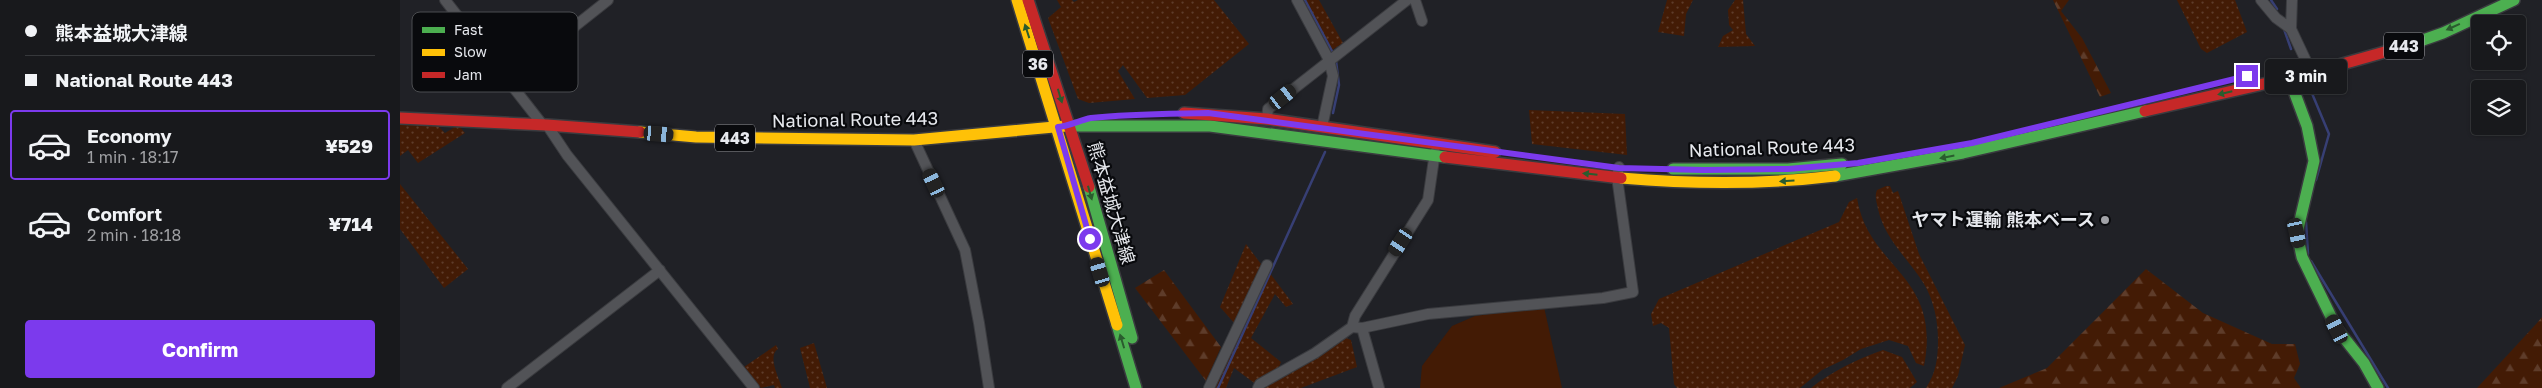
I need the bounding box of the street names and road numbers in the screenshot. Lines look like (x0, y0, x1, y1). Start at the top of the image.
road number: 443 (2384, 32, 2424, 59)
road number: 36 (1023, 51, 1053, 78)
street label: National Route 443 (772, 107, 938, 131)
road number: 443 (715, 125, 755, 152)
street label: National Route 443 (1688, 133, 1855, 161)
street label: 熊本益城大津線 (1084, 139, 1140, 266)

